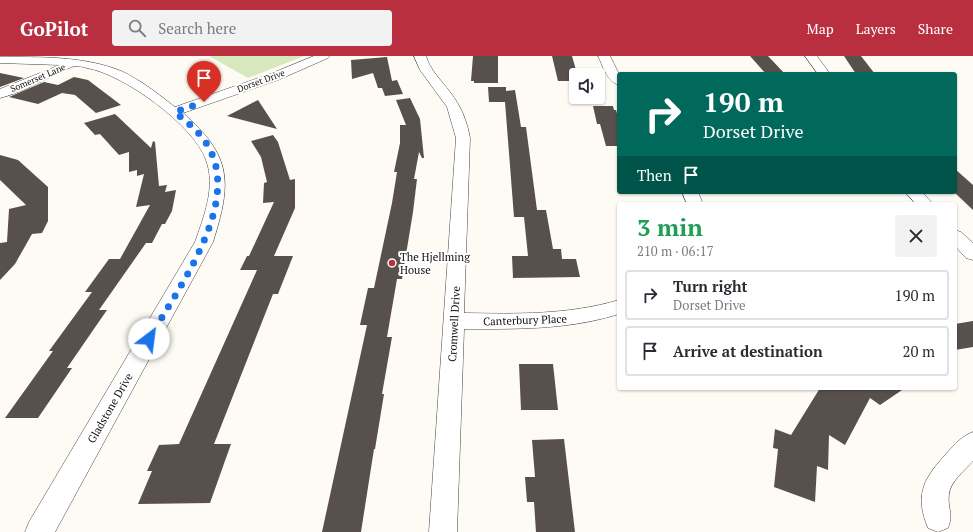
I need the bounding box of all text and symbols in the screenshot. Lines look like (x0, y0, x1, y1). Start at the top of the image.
search box (112, 10, 392, 46)
text: GoPilot (20, 16, 88, 41)
icon: search (126, 17, 148, 39)
text: Search here (158, 18, 236, 38)
text: Map (807, 19, 834, 38)
text: Layers (856, 19, 896, 38)
text: Share (918, 19, 953, 38)
street label: Somerset Lane (9, 61, 68, 95)
pin (187, 61, 221, 102)
icon: arrive (193, 67, 215, 89)
street label: Dorset Drive (235, 67, 287, 95)
map controls (569, 68, 605, 104)
button: sound (569, 68, 605, 104)
text: 190 m (703, 83, 784, 120)
icon: right (637, 88, 689, 140)
text: Dorset Drive (703, 119, 803, 143)
icon: arrive (680, 164, 702, 186)
text: Then (637, 165, 672, 185)
text: 3 min (637, 211, 703, 243)
button: close (895, 215, 937, 257)
text: 210 m · 06:17 (637, 242, 714, 260)
place label: The Hjellming House (400, 250, 470, 277)
marker: The Hjellming House (387, 258, 397, 268)
text: Turn right (673, 276, 748, 296)
icon: right (639, 284, 661, 306)
street label: Cromwell Drive (445, 285, 463, 362)
text: 190 m (894, 285, 935, 305)
text: Dorset Drive (673, 296, 746, 314)
street label: Canterbury Place (483, 312, 568, 328)
position arrow (128, 318, 170, 360)
icon: arrive (639, 340, 661, 362)
text: Arrive at destination (673, 341, 823, 361)
text: 20 m (902, 341, 935, 361)
street label: Gladstone Drive (84, 370, 136, 445)

